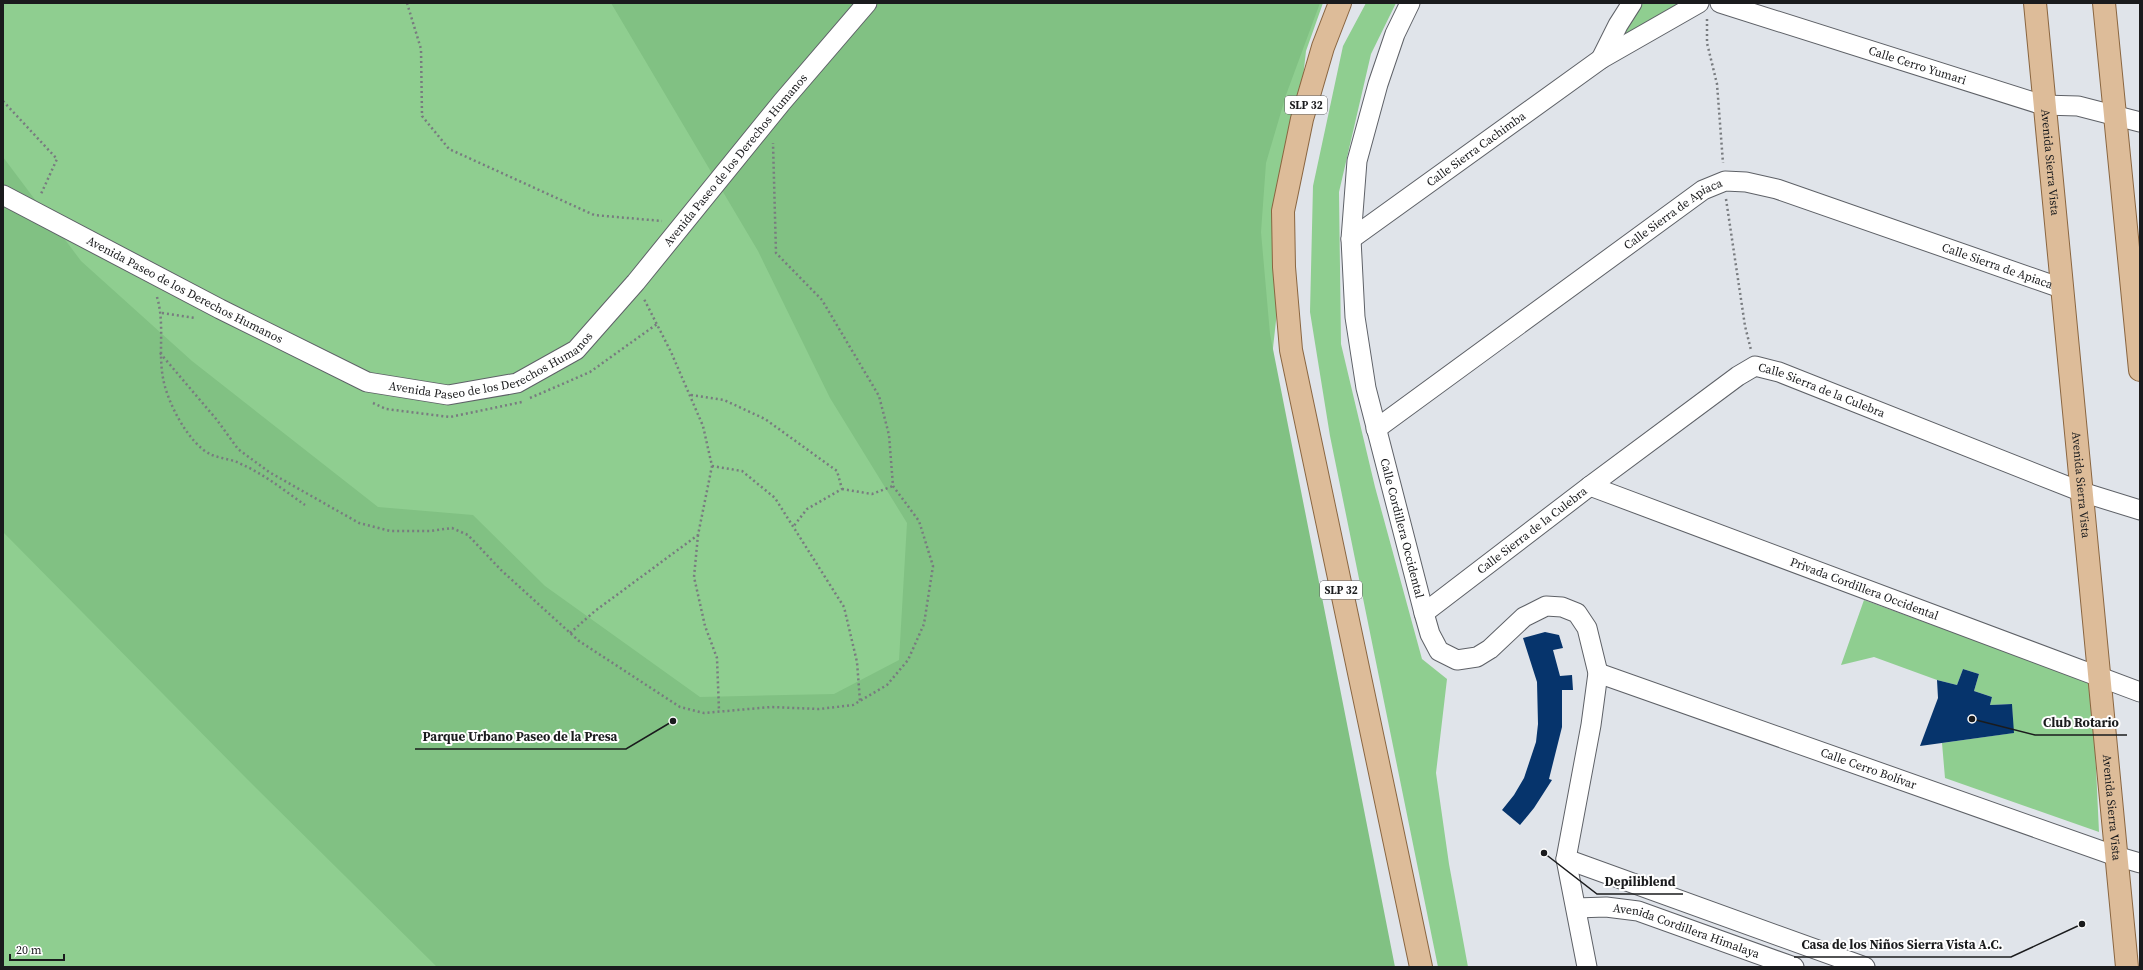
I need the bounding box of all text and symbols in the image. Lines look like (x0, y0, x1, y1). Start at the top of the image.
street label: Calle Cerro Yumari (1866, 42, 1969, 88)
street label: Avenida Paseo de los Derechos Humanos (660, 70, 811, 250)
road number: SLP 32 (1285, 96, 1327, 114)
street label: Calle Sierra Cachimba (1423, 107, 1530, 190)
street label: Avenida Sierra Vista (2037, 108, 2063, 217)
street label: Calle Sierra de Apiaca (1621, 175, 1726, 253)
street label: Avenida Paseo de los Derechos Humanos (84, 232, 286, 347)
street label: Calle Sierra de Apiaca (1940, 239, 2056, 293)
street label: Avenida Paseo de los Derechos Humanos (388, 329, 596, 403)
street label: Calle Sierra de la Culebra (1756, 359, 1888, 422)
street label: Avenida Sierra Vista (2068, 431, 2094, 540)
street label: Calle Cordillera Occidental (1376, 456, 1428, 600)
street label: Calle Sierra de la Culebra (1474, 483, 1591, 578)
street label: Privada Cordillera Occidental (1788, 554, 1941, 624)
road number: SLP 32 (1320, 581, 1362, 599)
callout: Club Rotario (2035, 710, 2127, 735)
text: Club Rotario (2043, 714, 2119, 731)
callout: Parque Urbano Paseo de la Presa (415, 724, 626, 749)
text: Parque Urbano Paseo de la Presa (423, 728, 618, 745)
street label: Calle Cerro Bolívar (1818, 744, 1919, 793)
street label: Avenida Sierra Vista (2099, 754, 2125, 862)
callout: Depiliblend (1597, 869, 1683, 894)
text: Depiliblend (1605, 873, 1676, 890)
street label: Avenida Cordillera Himalaya (1612, 900, 1763, 962)
callout: Casa de los Niños Sierra Vista A.C. (1794, 932, 2011, 957)
scale bar (10, 936, 64, 962)
text: Casa de los Niños Sierra Vista A.C. (1802, 936, 2003, 953)
text: 20 m (16, 942, 42, 958)

